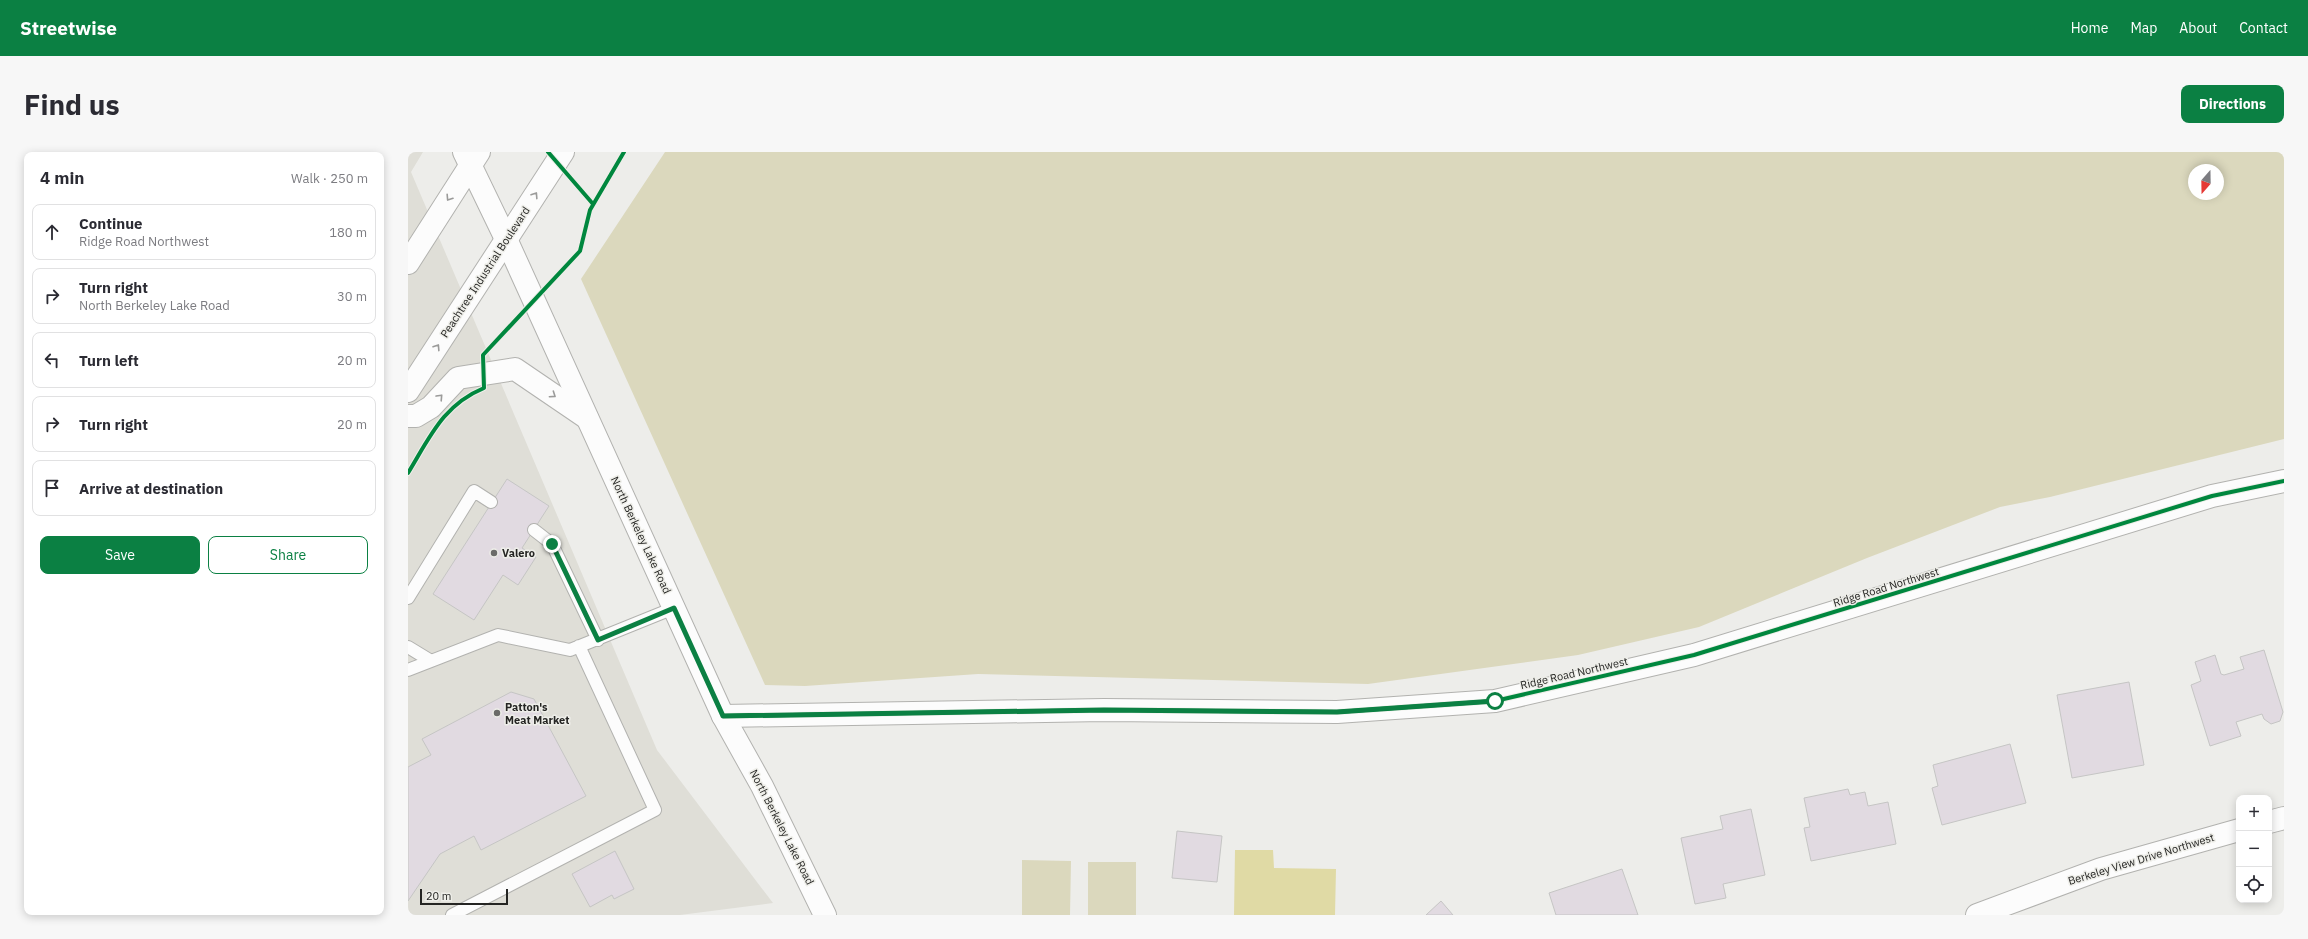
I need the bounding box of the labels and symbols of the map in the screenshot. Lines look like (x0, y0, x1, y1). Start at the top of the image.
north arrow (2188, 164, 2224, 200)
one-way arrow (530, 192, 537, 199)
one-way arrow (446, 194, 454, 201)
street label: Peachtree Industrial Boulevard (437, 204, 533, 340)
one-way arrow (432, 344, 440, 351)
one-way arrow (549, 390, 556, 398)
one-way arrow (435, 394, 443, 402)
street label: North Berkeley Lake Road (608, 474, 674, 596)
route end (543, 535, 561, 553)
place label: Valero (502, 546, 535, 560)
marker: Valero (489, 548, 499, 558)
street label: Ridge Road Northwest (1831, 564, 1941, 610)
street label: Ridge Road Northwest (1519, 654, 1629, 692)
route start (1486, 692, 1504, 710)
place label: Patton's Meat Market (505, 700, 569, 727)
marker: Patton's Meat Market (492, 708, 502, 718)
street label: North Berkeley Lake Road (747, 767, 817, 887)
street label: Berkeley View Drive Northwest (2066, 830, 2216, 888)
scale bar (420, 887, 508, 906)

